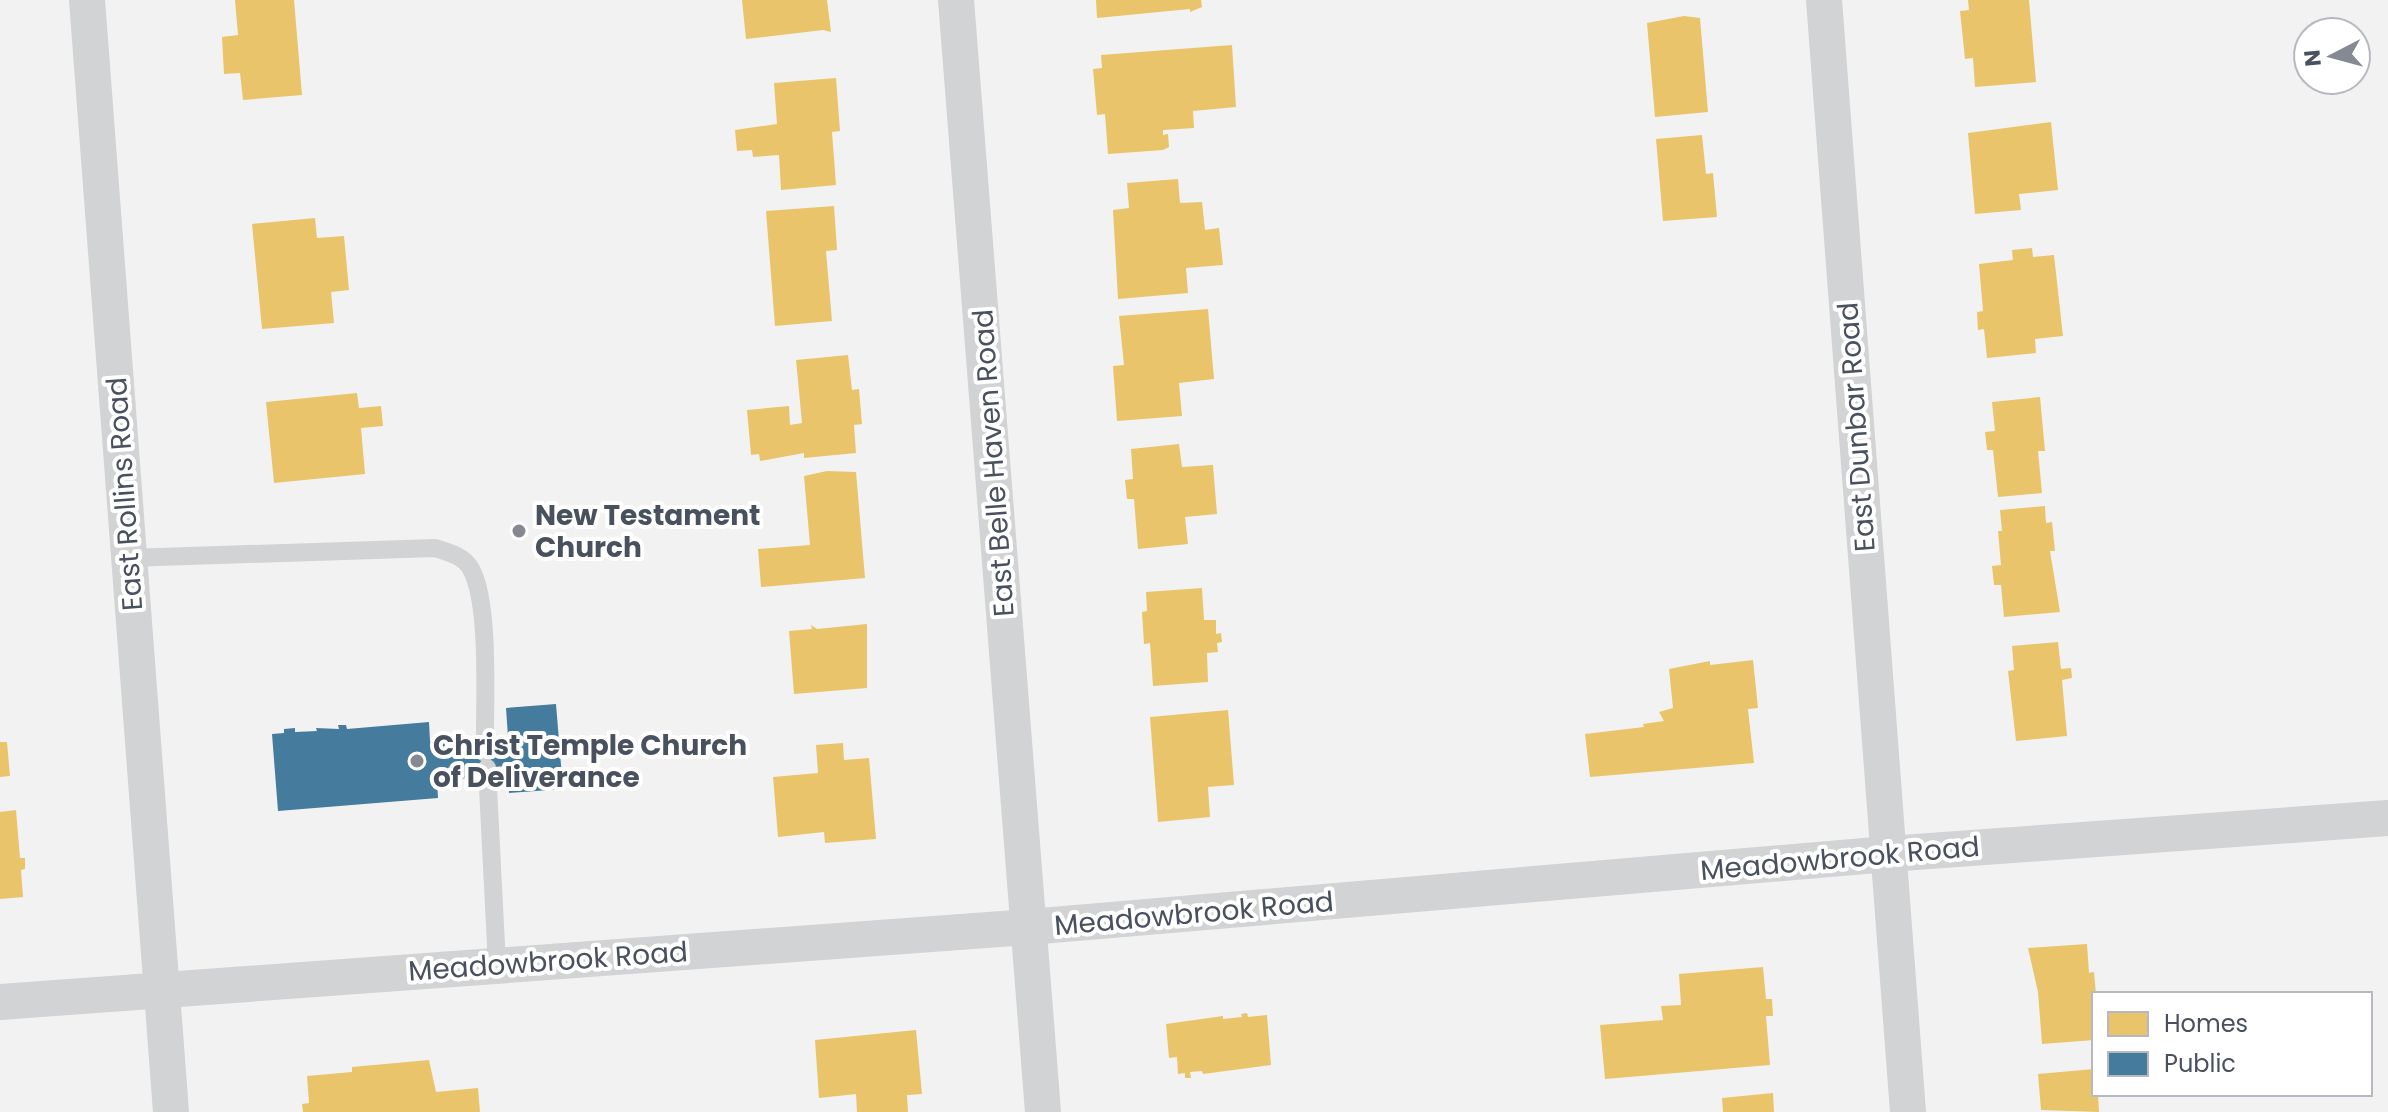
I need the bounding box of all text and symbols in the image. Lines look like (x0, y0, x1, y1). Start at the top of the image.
north arrow (2292, 16, 2372, 96)
text: N (2296, 48, 2329, 68)
street label: East Dunbar Road (1828, 301, 1885, 553)
street label: East Belle Haven Road (963, 308, 1024, 618)
street label: East Rollins Road (97, 376, 152, 612)
place label: New Testament Church (535, 496, 760, 567)
marker: New Testament Church (510, 522, 528, 540)
place label: Christ Temple Church of Deliverance (433, 726, 747, 797)
marker: Christ Temple Church of Deliverance (408, 752, 426, 770)
street label: Meadowbrook Road (1699, 827, 1981, 890)
street label: Meadowbrook Road (1053, 882, 1335, 945)
street label: Meadowbrook Road (407, 932, 689, 991)
legend (2092, 992, 2372, 1096)
text: Homes (2164, 1007, 2248, 1040)
text: Public (2164, 1047, 2236, 1080)

